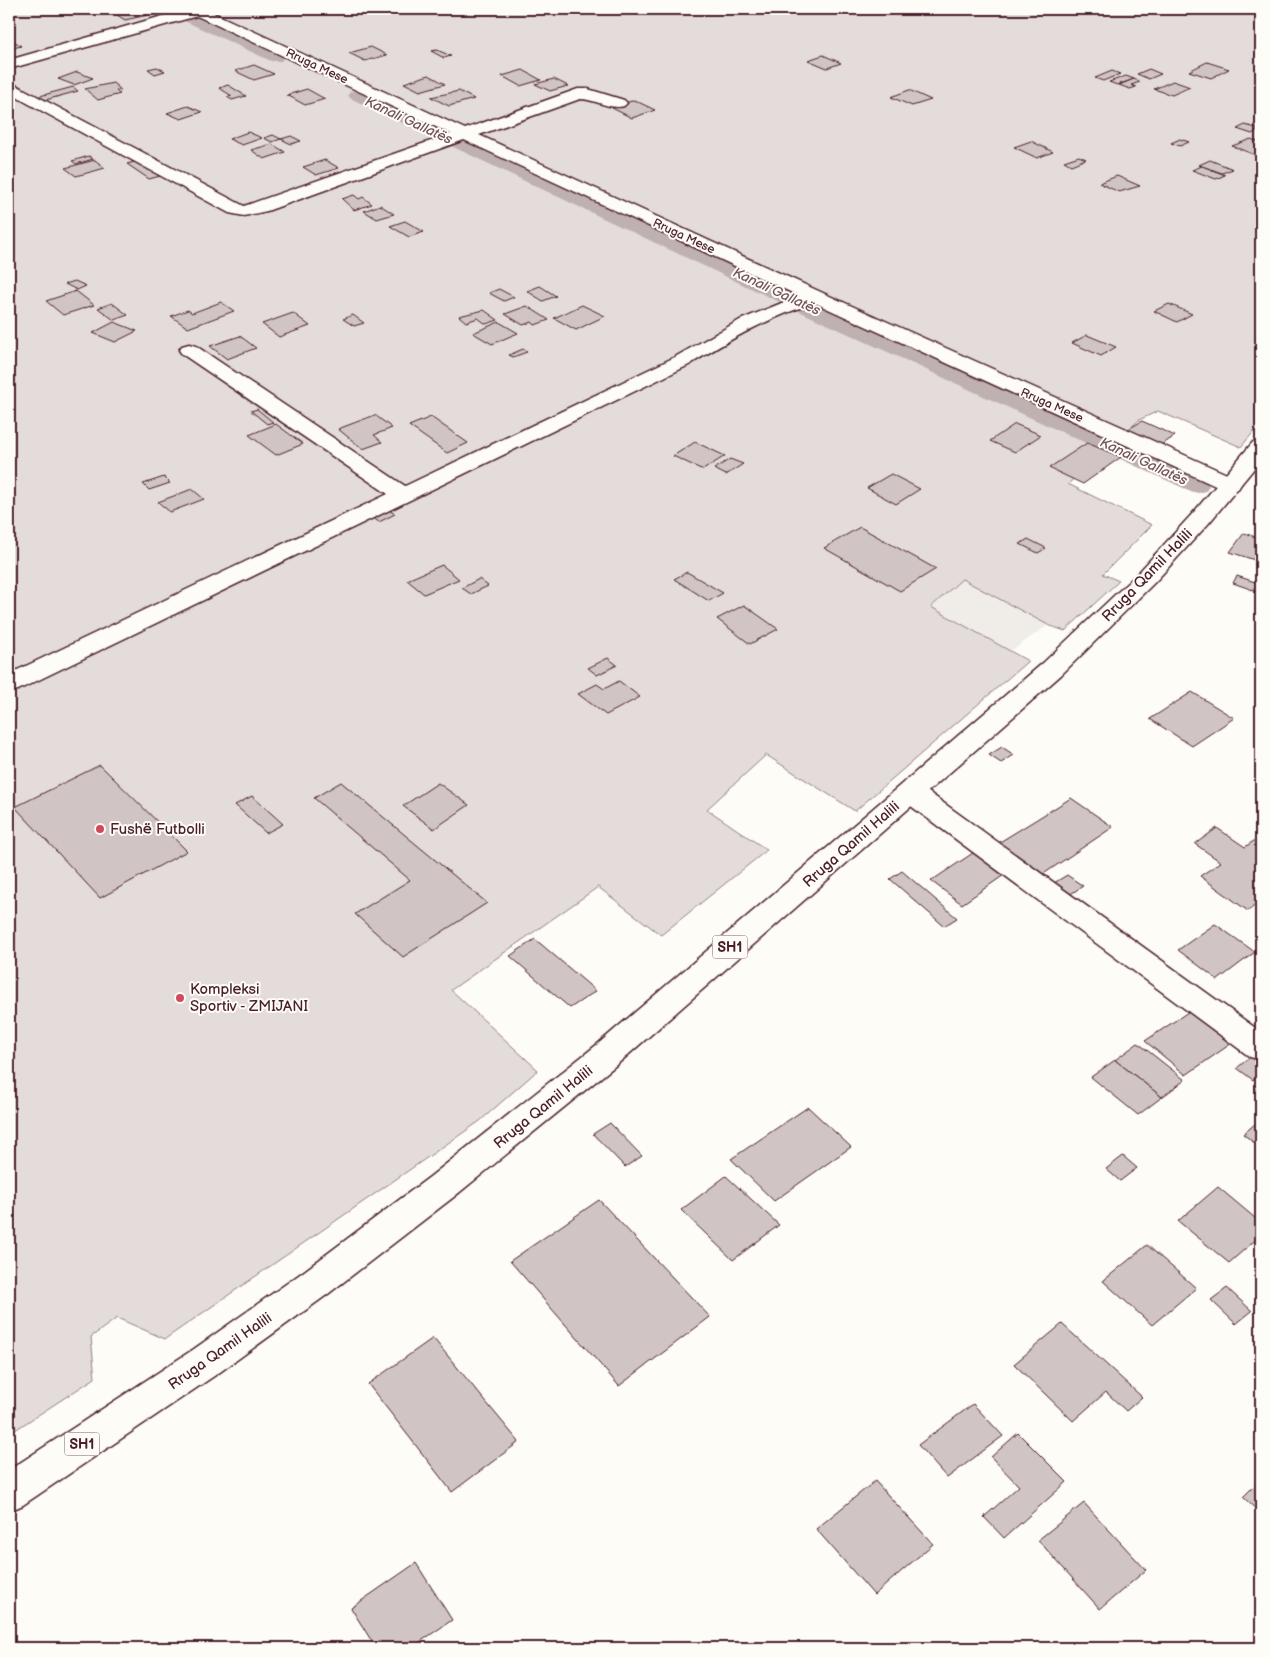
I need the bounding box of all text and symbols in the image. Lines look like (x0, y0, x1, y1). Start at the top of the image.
street label: Rruga Mese (283, 45, 350, 87)
water label: Kanali Gallatës (362, 93, 455, 148)
street label: Rruga Mese (650, 215, 717, 257)
water label: Kanali Gallatës (730, 264, 823, 319)
street label: Rruga Mese (1018, 385, 1085, 426)
water label: Kanali Gallatës (1097, 434, 1190, 489)
street label: Rruga Qamil Halili (1098, 525, 1197, 626)
street label: Rruga Qamil Halili (799, 797, 904, 892)
place label: Fushë Futbolli (110, 820, 205, 839)
marker: Fushë Futbolli (94, 823, 106, 835)
road number: SH1 (712, 936, 748, 959)
place label: Kompleksi Sportiv - ZMIJANI (190, 980, 308, 1016)
marker: Kompleksi Sportiv - ZMIJANI (174, 992, 186, 1004)
street label: Rruga Qamil Halili (490, 1062, 597, 1153)
street label: Rruga Qamil Halili (165, 1309, 276, 1394)
road number: SH1 (64, 1432, 100, 1456)

